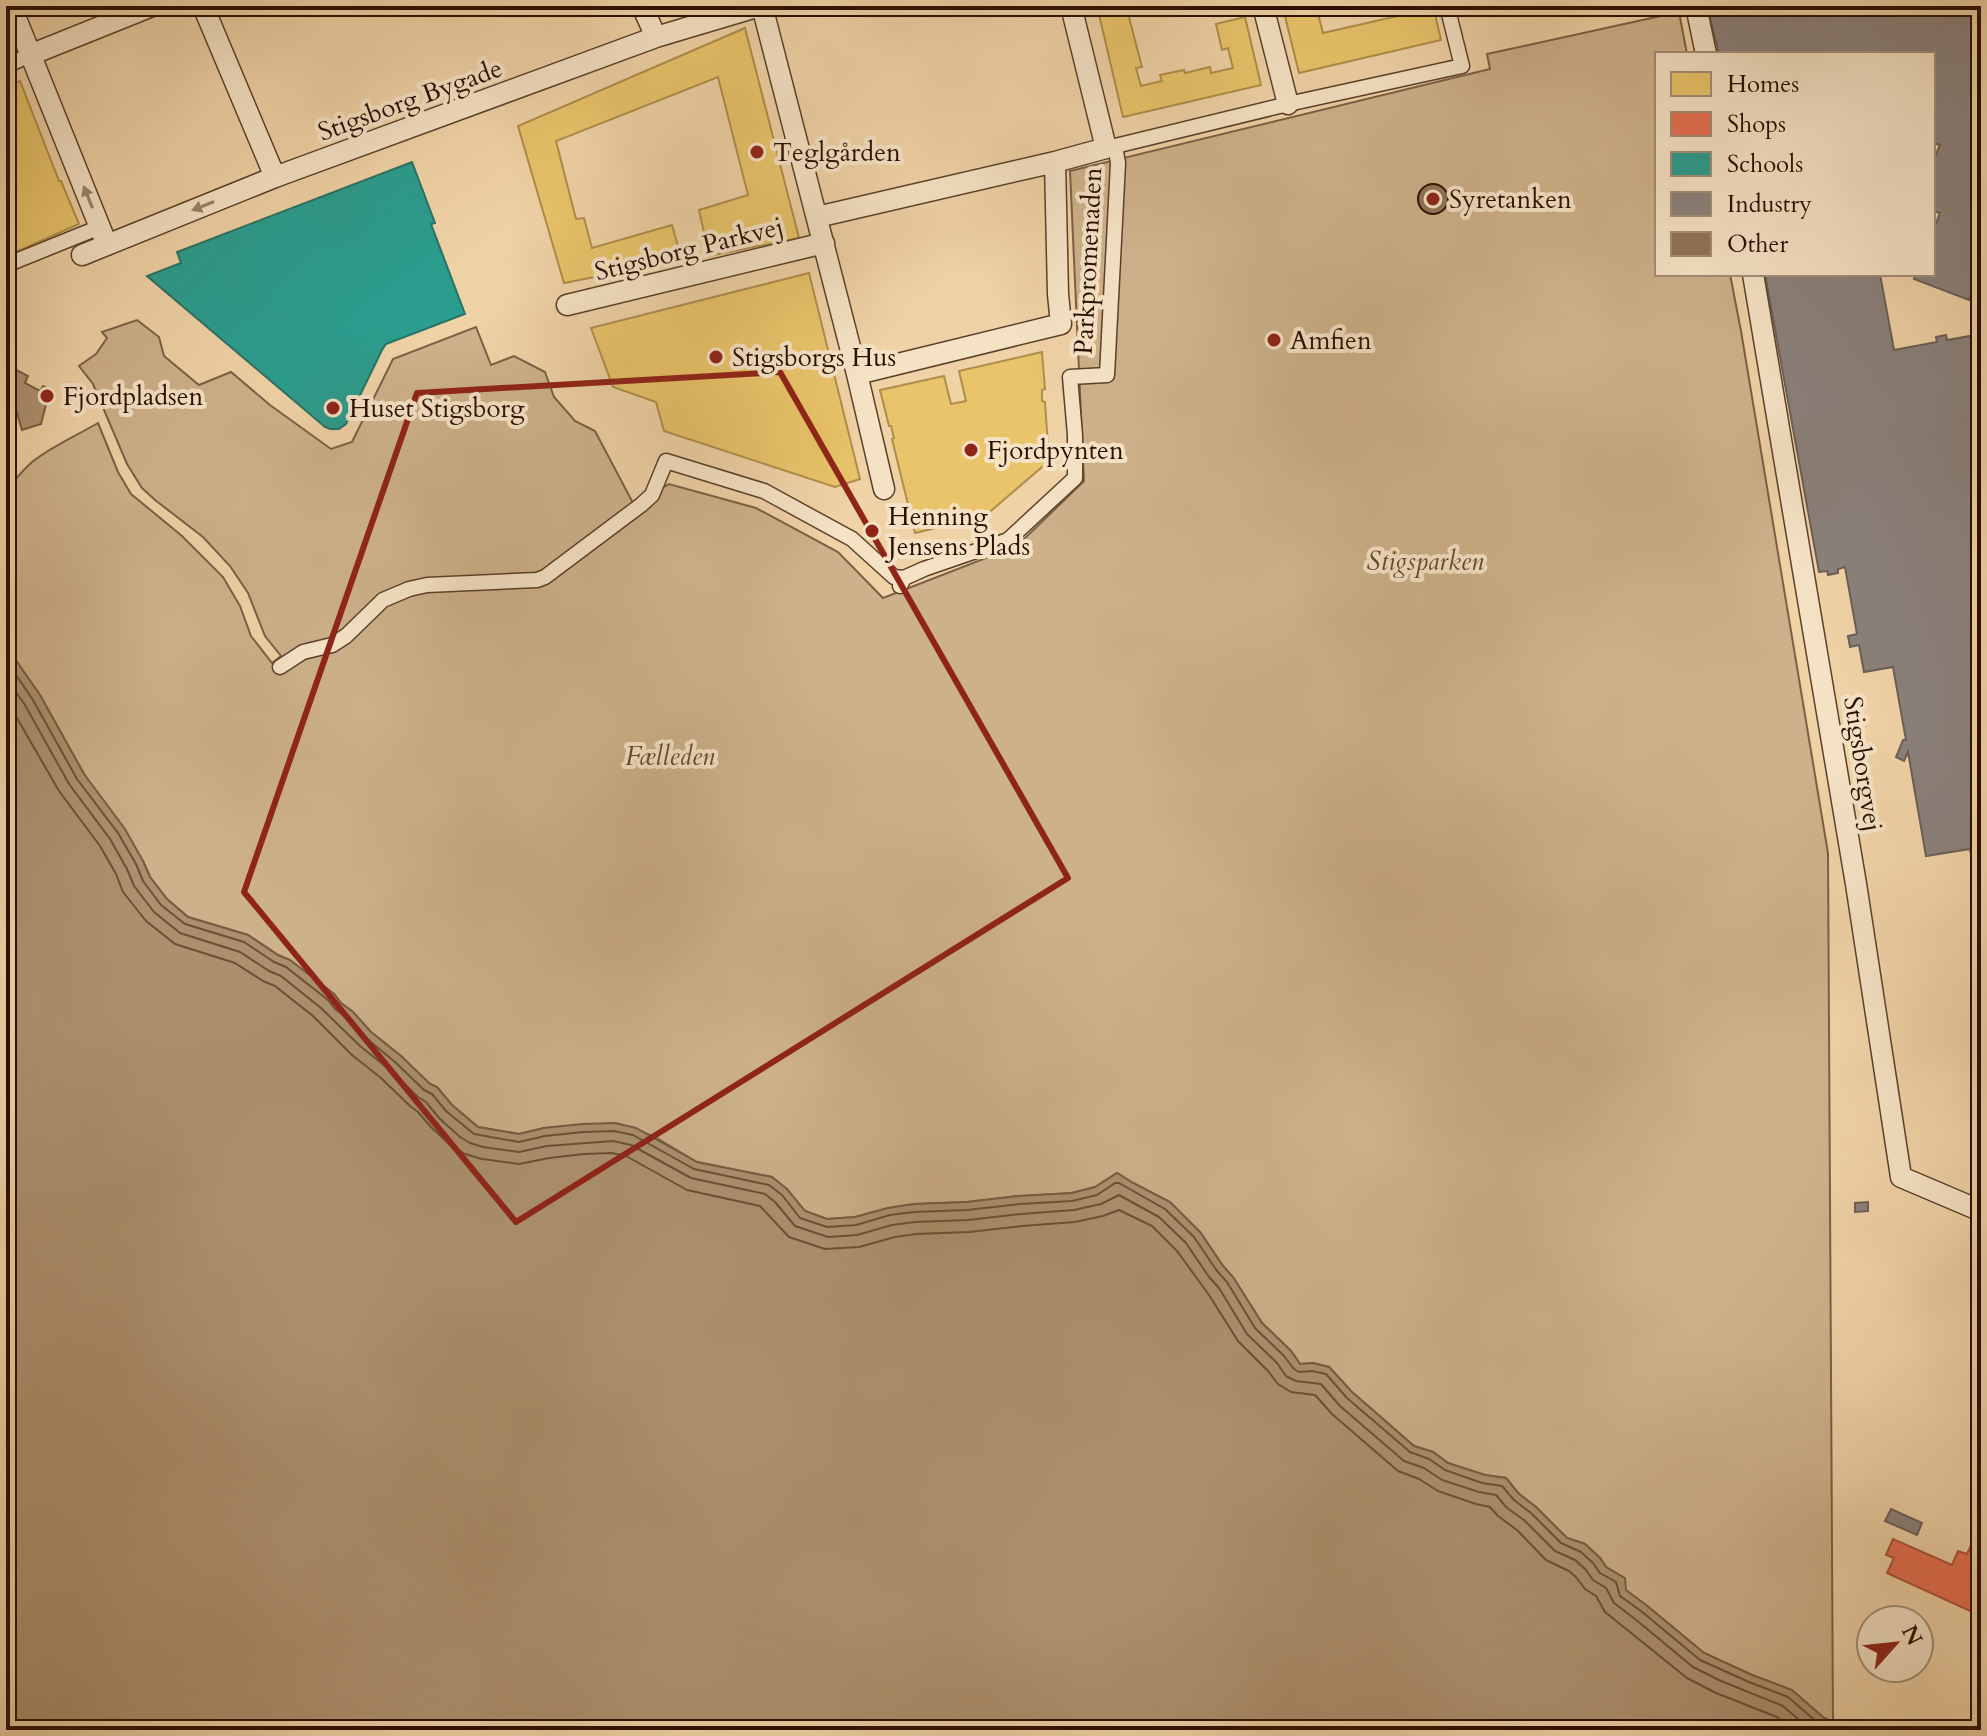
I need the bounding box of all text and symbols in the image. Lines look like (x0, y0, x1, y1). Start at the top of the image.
street label: Stigsborg Bygade (313, 50, 507, 150)
legend (1655, 52, 1935, 276)
text: Homes (1727, 68, 1799, 101)
text: Shops (1727, 108, 1786, 141)
place label: Teglgården (773, 135, 901, 170)
marker: Teglgården (748, 143, 766, 161)
text: Schools (1727, 148, 1803, 181)
street label: Parkpromenaden (1066, 166, 1110, 356)
place label: Syretanken (1449, 182, 1572, 217)
one-way arrow (81, 185, 94, 209)
text: Industry (1727, 188, 1812, 221)
marker: Syretanken (1424, 190, 1442, 208)
one-way arrow (191, 200, 215, 213)
street label: Stigsborg Parkvej (591, 209, 787, 289)
text: Other (1727, 228, 1788, 261)
place label: Amfien (1290, 323, 1372, 358)
marker: Amfien (1265, 331, 1283, 349)
place label: Stigsborgs Hus (732, 340, 896, 375)
marker: Stigsborgs Hus (707, 348, 725, 366)
place label: Fjordpladsen (63, 379, 204, 414)
marker: Fjordpladsen (38, 387, 56, 405)
place label: Huset Stigsborg (349, 391, 525, 426)
marker: Huset Stigsborg (324, 399, 342, 417)
place label: Fjordpynten (987, 433, 1124, 468)
marker: Fjordpynten (962, 441, 980, 459)
place label: Henning Jensens Plads (884, 499, 1030, 564)
marker: Henning Jensens Plads (863, 522, 881, 540)
park label: Stigsparken (1366, 544, 1484, 579)
street label: Stigsborgvej (1835, 694, 1891, 834)
park label: Fælleden (625, 739, 715, 774)
north arrow (1855, 1604, 1935, 1684)
text: N (1894, 1620, 1930, 1651)

